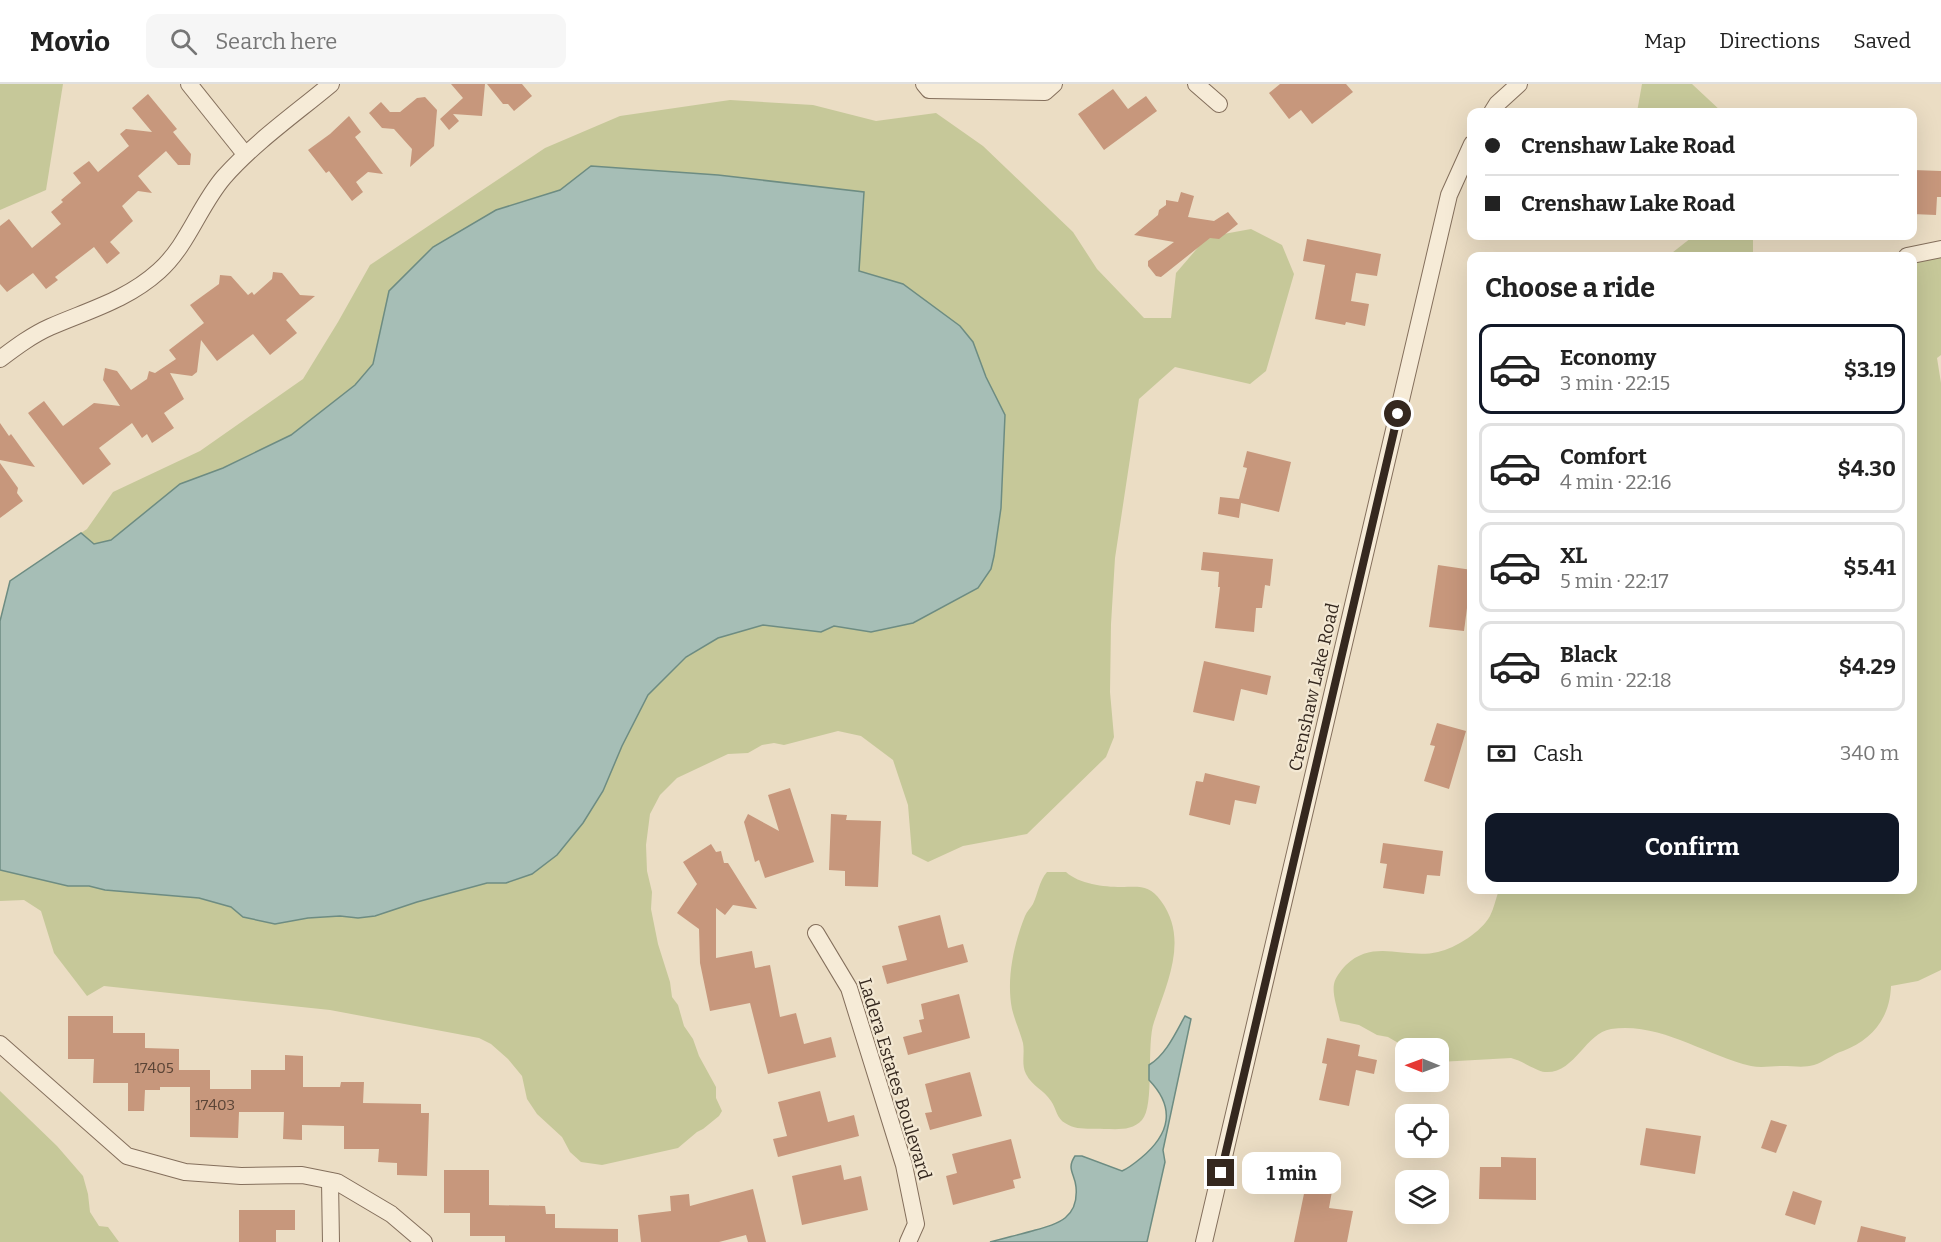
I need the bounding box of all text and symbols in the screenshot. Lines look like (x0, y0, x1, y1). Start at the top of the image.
search box (146, 14, 566, 68)
text: Movio (30, 25, 110, 58)
icon: search (167, 25, 200, 58)
text: Search here (215, 28, 337, 55)
text: Map (1644, 28, 1686, 54)
text: Directions (1719, 28, 1820, 54)
text: Saved (1853, 28, 1911, 54)
text: Crenshaw Lake Road (1521, 132, 1735, 159)
text: Crenshaw Lake Road (1521, 190, 1735, 217)
text: Choose a ride (1485, 272, 1655, 304)
icon: car (1488, 342, 1542, 396)
text: Economy (1560, 344, 1656, 371)
text: $3.19 (1844, 356, 1896, 383)
text: 3 min · 22:15 (1560, 371, 1670, 395)
route start (1384, 400, 1411, 427)
icon: car (1488, 441, 1542, 495)
text: Comfort (1560, 443, 1647, 470)
text: $4.30 (1837, 455, 1896, 482)
text: 4 min · 22:16 (1560, 470, 1671, 494)
icon: car (1488, 540, 1542, 594)
text: XL (1560, 542, 1587, 569)
text: $5.41 (1843, 554, 1896, 581)
text: 5 min · 22:17 (1560, 569, 1669, 593)
street label: Crenshaw Lake Road (1284, 600, 1344, 773)
icon: car (1488, 639, 1542, 693)
text: Black (1560, 641, 1617, 668)
text: $4.29 (1839, 653, 1896, 680)
text: 6 min · 22:18 (1560, 668, 1672, 692)
icon: cash (1485, 737, 1518, 770)
text: Cash (1533, 740, 1583, 767)
text: 340 m (1840, 741, 1899, 765)
button: Confirm (1485, 813, 1899, 882)
street label: Ladera Estates Boulevard (854, 976, 936, 1183)
north arrow (1395, 1038, 1449, 1092)
map controls (1395, 1038, 1449, 1224)
house number: 17405 (134, 1059, 174, 1077)
house number: 17403 (195, 1096, 235, 1114)
button: locate (1395, 1104, 1449, 1158)
callout: 1 min (1242, 1152, 1341, 1194)
route end (1207, 1159, 1234, 1186)
text: 1 min (1266, 1161, 1317, 1185)
button: layers (1395, 1170, 1449, 1224)

